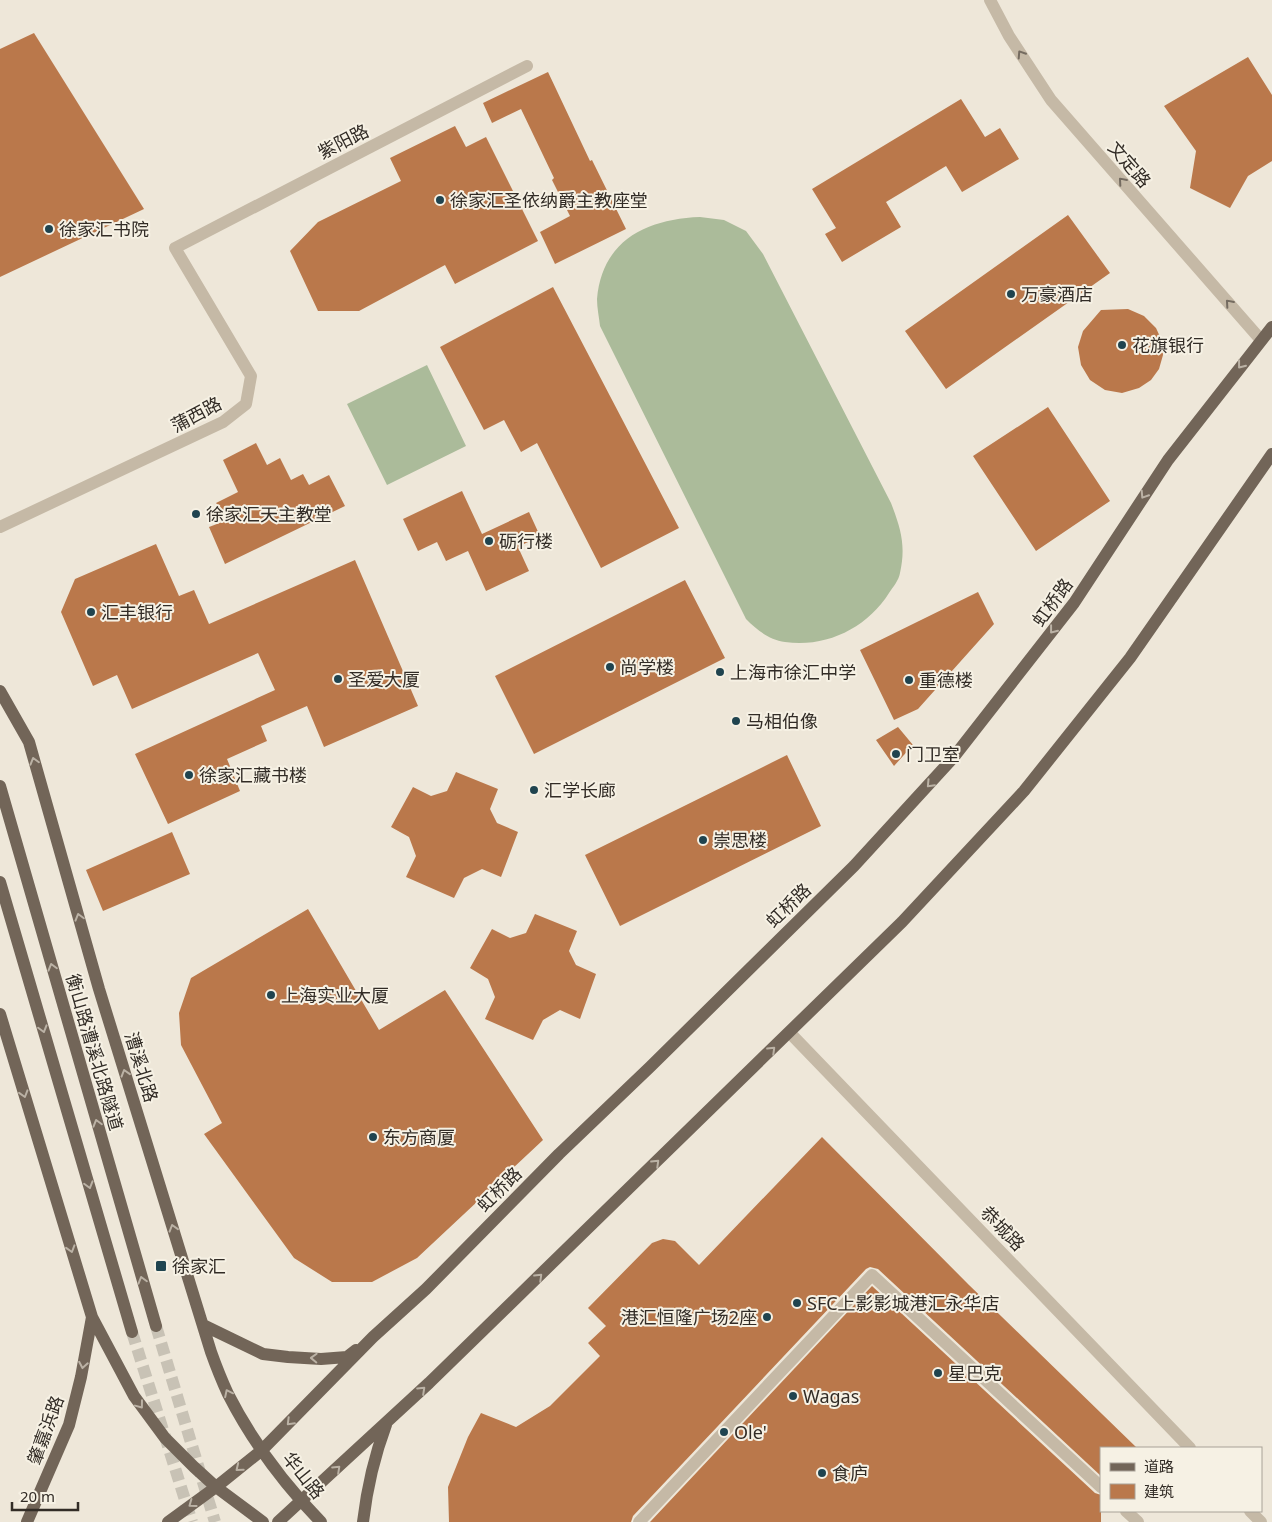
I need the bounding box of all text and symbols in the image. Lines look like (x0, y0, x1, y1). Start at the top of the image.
one-way arrow (1017, 51, 1027, 60)
street label: 紫阳路 (313, 118, 373, 164)
street label: 文定路 (1103, 136, 1157, 192)
one-way arrow (1119, 178, 1128, 187)
place label: 徐家汇圣依纳爵主教座堂 (450, 188, 648, 212)
marker: 徐家汇圣依纳爵主教座堂 (434, 194, 446, 206)
place label: 徐家汇书院 (59, 217, 149, 241)
marker: 徐家汇书院 (43, 223, 55, 235)
place label: 万豪酒店 (1021, 282, 1093, 306)
marker: 万豪酒店 (1005, 288, 1017, 300)
one-way arrow (1226, 300, 1235, 309)
place label: 花旗银行 (1132, 333, 1204, 357)
marker: 花旗银行 (1116, 339, 1128, 351)
one-way arrow (1239, 359, 1247, 368)
street label: 蒲西路 (167, 391, 225, 437)
one-way arrow (1141, 490, 1151, 499)
place label: 徐家汇天主教堂 (206, 502, 332, 526)
marker: 徐家汇天主教堂 (190, 508, 202, 520)
place label: 砺行楼 (499, 529, 553, 553)
marker: 砺行楼 (483, 535, 495, 547)
street label: 虹桥路 (1026, 573, 1078, 631)
place label: 汇丰银行 (101, 600, 173, 624)
marker: 汇丰银行 (85, 606, 97, 618)
one-way arrow (1051, 624, 1059, 633)
place label: 尚学楼 (620, 655, 674, 679)
place label: 上海市徐汇中学 (730, 660, 856, 684)
marker: 尚学楼 (604, 661, 616, 673)
marker: 上海市徐汇中学 (714, 666, 726, 678)
place label: 圣爱大厦 (348, 667, 420, 691)
place label: 重德楼 (919, 668, 973, 692)
marker: 圣爱大厦 (332, 673, 344, 685)
marker: 重德楼 (903, 674, 915, 686)
place label: 马相伯像 (746, 709, 818, 733)
marker: 马相伯像 (730, 715, 742, 727)
place label: 门卫室 (906, 742, 960, 766)
marker: 门卫室 (890, 748, 902, 760)
one-way arrow (30, 757, 40, 766)
place label: 徐家汇藏书楼 (199, 763, 307, 787)
marker: 徐家汇藏书楼 (183, 769, 195, 781)
place label: 汇学长廊 (544, 778, 616, 802)
one-way arrow (926, 778, 935, 787)
marker: 汇学长廊 (528, 784, 540, 796)
place label: 崇思楼 (713, 828, 767, 852)
marker: 崇思楼 (697, 834, 709, 846)
street label: 虹桥路 (760, 878, 816, 932)
one-way arrow (74, 914, 84, 922)
one-way arrow (48, 964, 58, 972)
street label: 衡山路漕溪北路隧道 (61, 971, 129, 1133)
place label: 上海实业大厦 (281, 983, 389, 1007)
marker: 上海实业大厦 (265, 989, 277, 1001)
one-way arrow (38, 1025, 48, 1033)
street label: 漕溪北路 (120, 1029, 164, 1105)
one-way arrow (767, 1047, 776, 1056)
one-way arrow (121, 1069, 131, 1078)
one-way arrow (19, 1089, 29, 1098)
one-way arrow (93, 1120, 103, 1128)
place label: 东方商厦 (383, 1125, 455, 1149)
marker: 东方商厦 (367, 1131, 379, 1143)
one-way arrow (650, 1160, 659, 1169)
street label: 虹桥路 (471, 1161, 527, 1217)
one-way arrow (83, 1180, 93, 1189)
street label: 恭城路 (976, 1200, 1030, 1256)
one-way arrow (169, 1225, 179, 1233)
one-way arrow (66, 1245, 76, 1253)
place label: 徐家汇 (172, 1254, 226, 1278)
marker: 徐家汇 (154, 1259, 168, 1273)
one-way arrow (533, 1274, 542, 1283)
one-way arrow (138, 1276, 148, 1284)
place label: SFC上影影城港汇永华店 (807, 1291, 1000, 1315)
marker: SFC上影影城港汇永华店 (791, 1297, 803, 1309)
place label: 港汇恒隆广场2座 (621, 1305, 757, 1329)
marker: 港汇恒隆广场2座 (761, 1311, 773, 1323)
one-way arrow (310, 1353, 318, 1363)
one-way arrow (78, 1360, 89, 1369)
place label: 星巴克 (948, 1361, 1002, 1385)
marker: 星巴克 (932, 1367, 944, 1379)
place label: Wagas (803, 1384, 859, 1408)
one-way arrow (417, 1387, 426, 1396)
one-way arrow (224, 1389, 234, 1398)
marker: Wagas (787, 1390, 799, 1402)
street label: 肇嘉浜路 (21, 1392, 69, 1468)
one-way arrow (135, 1399, 143, 1408)
one-way arrow (287, 1416, 296, 1425)
place label: Ole' (734, 1420, 767, 1444)
marker: Ole' (718, 1426, 730, 1438)
street label: 华山路 (278, 1446, 330, 1504)
legend (1100, 1447, 1262, 1512)
text: 道路 (1144, 1456, 1174, 1476)
place label: 食庐 (832, 1461, 868, 1485)
one-way arrow (236, 1463, 245, 1471)
one-way arrow (332, 1466, 341, 1475)
marker: 食庐 (816, 1467, 828, 1479)
scale bar (12, 1480, 79, 1512)
text: 建筑 (1144, 1481, 1174, 1501)
text: 20 m (20, 1486, 55, 1506)
one-way arrow (189, 1499, 198, 1507)

